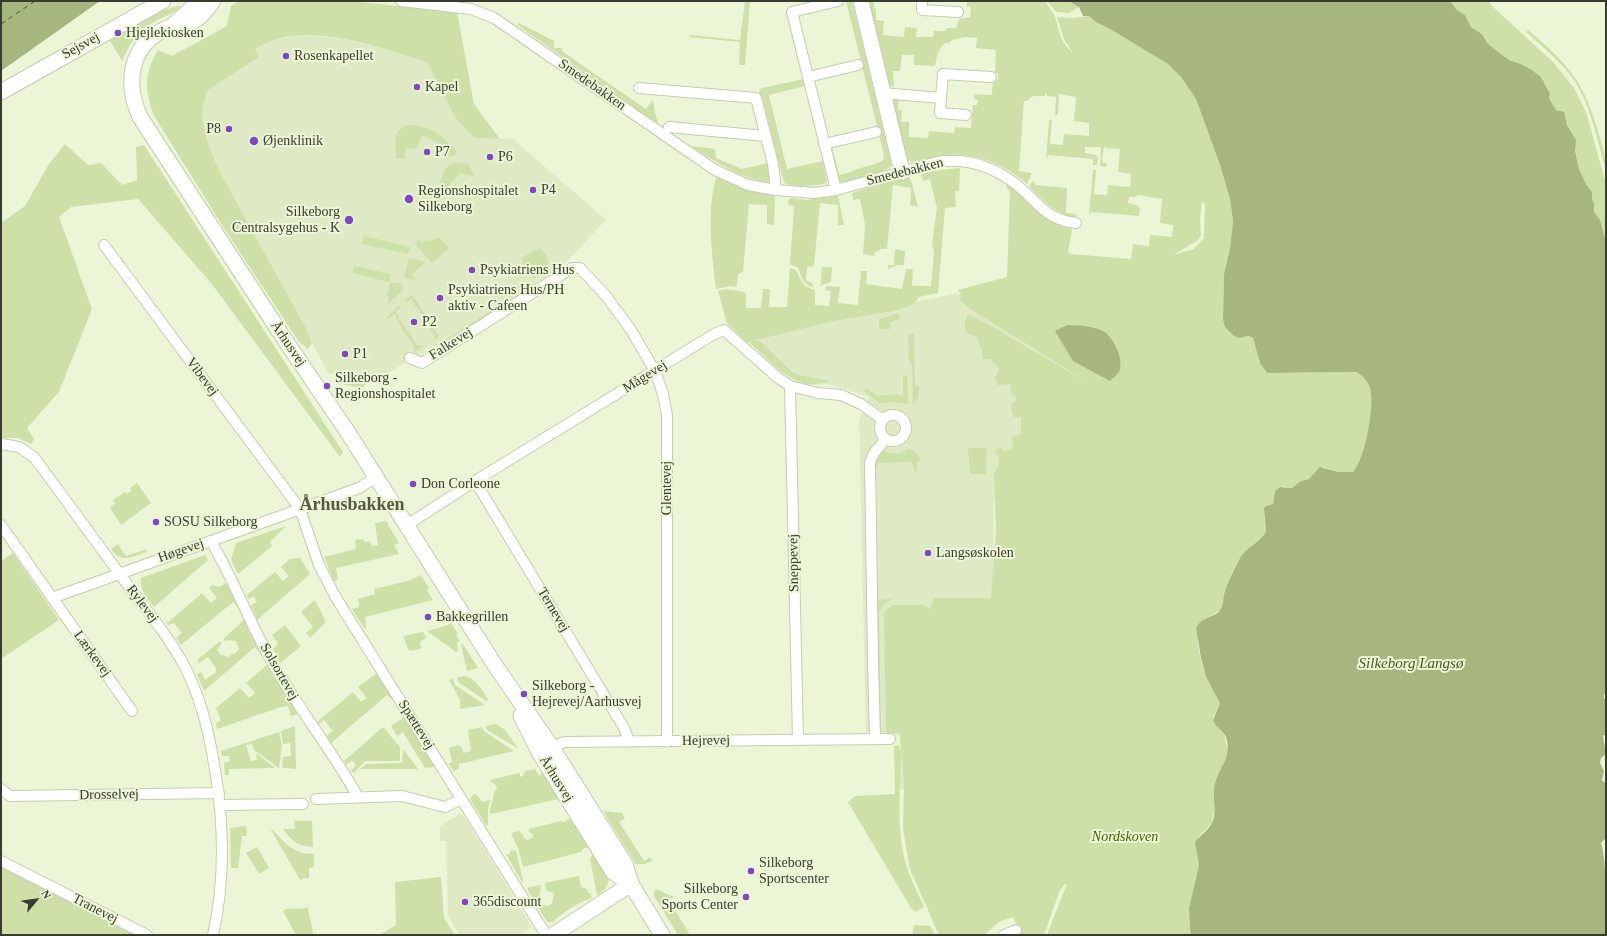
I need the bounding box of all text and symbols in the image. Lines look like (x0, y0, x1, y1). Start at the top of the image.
place label: Hjejlekiosken (126, 25, 204, 41)
marker: Hjejlekiosken (113, 28, 123, 38)
street label: Sejsvej (59, 29, 103, 63)
place label: Rosenkapellet (294, 48, 373, 64)
marker: Rosenkapellet (281, 51, 291, 61)
street label: Smedebakken (555, 56, 629, 114)
place label: Kapel (425, 79, 458, 95)
marker: Kapel (412, 82, 422, 92)
place label: P8 (206, 121, 221, 137)
marker: P8 (224, 124, 234, 134)
place label: Øjenklinik (263, 133, 323, 149)
marker: Øjenklinik (248, 135, 260, 147)
place label: P7 (435, 144, 450, 160)
marker: P7 (422, 147, 432, 157)
place label: P6 (498, 149, 513, 165)
marker: P6 (485, 152, 495, 162)
street label: Smedebakken (865, 154, 945, 190)
place label: P4 (541, 182, 556, 198)
place label: Regionshospitalet Silkeborg (418, 183, 518, 216)
marker: P4 (528, 185, 538, 195)
marker: Regionshospitalet Silkeborg (403, 193, 415, 205)
place label: Silkeborg Centralsygehus - K (232, 204, 340, 236)
marker: Silkeborg Centralsygehus - K (343, 214, 355, 226)
place label: Psykiatriens Hus (480, 262, 574, 278)
marker: Psykiatriens Hus (467, 265, 477, 275)
place label: Psykiatriens Hus/PH aktiv - Cafeen (448, 282, 564, 314)
marker: Psykiatriens Hus/PH aktiv - Cafeen (435, 293, 445, 303)
place label: P2 (422, 314, 437, 330)
marker: P2 (409, 317, 419, 327)
street label: Århusvej (267, 318, 309, 370)
street label: Falkevej (426, 324, 476, 364)
place label: P1 (353, 346, 368, 362)
marker: P1 (340, 349, 350, 359)
street label: Vibevej (182, 355, 222, 399)
street label: Mågevej (620, 357, 670, 397)
place label: Silkeborg - Regionshospitalet (335, 370, 435, 402)
marker: Silkeborg - Regionshospitalet (322, 381, 332, 391)
street label: Glentevej (659, 461, 675, 515)
place label: Don Corleone (421, 476, 500, 492)
marker: Don Corleone (408, 479, 418, 489)
district label: Århusbakken (299, 494, 405, 516)
place label: SOSU Silkeborg (164, 514, 257, 530)
marker: SOSU Silkeborg (151, 517, 161, 527)
street label: Sneppevej (785, 534, 803, 592)
street label: Høgevej (156, 535, 206, 567)
place label: Langsøskolen (936, 545, 1014, 561)
marker: Langsøskolen (923, 548, 933, 558)
street label: Rylevej (122, 582, 162, 626)
street label: Ternevej (533, 585, 573, 635)
place label: Bakkegrillen (436, 609, 508, 625)
marker: Bakkegrillen (423, 612, 433, 622)
street label: Lærkevej (70, 628, 114, 680)
street label: Solsortevej (256, 641, 302, 703)
water label: Silkeborg Langsø (1359, 655, 1463, 673)
place label: Silkeborg - Hejrevej/Aarhusvej (532, 678, 642, 710)
marker: Silkeborg - Hejrevej/Aarhusvej (519, 689, 529, 699)
street label: Spættevej (394, 697, 438, 753)
street label: Hejrevej (682, 732, 730, 750)
street label: Århusvej (535, 753, 577, 805)
street label: Drosselvej (79, 786, 139, 804)
park label: Nordskoven (1092, 829, 1158, 845)
place label: Silkeborg Sportscenter (759, 855, 829, 888)
marker: Silkeborg Sportscenter (746, 866, 756, 876)
north arrow (16, 880, 56, 920)
place label: Silkeborg Sports Center (661, 881, 738, 914)
text: N (39, 888, 54, 901)
street label: Tranevej (69, 890, 121, 928)
marker: Silkeborg Sports Center (741, 892, 751, 902)
place label: 365discount (473, 894, 541, 910)
marker: 365discount (460, 897, 470, 907)

